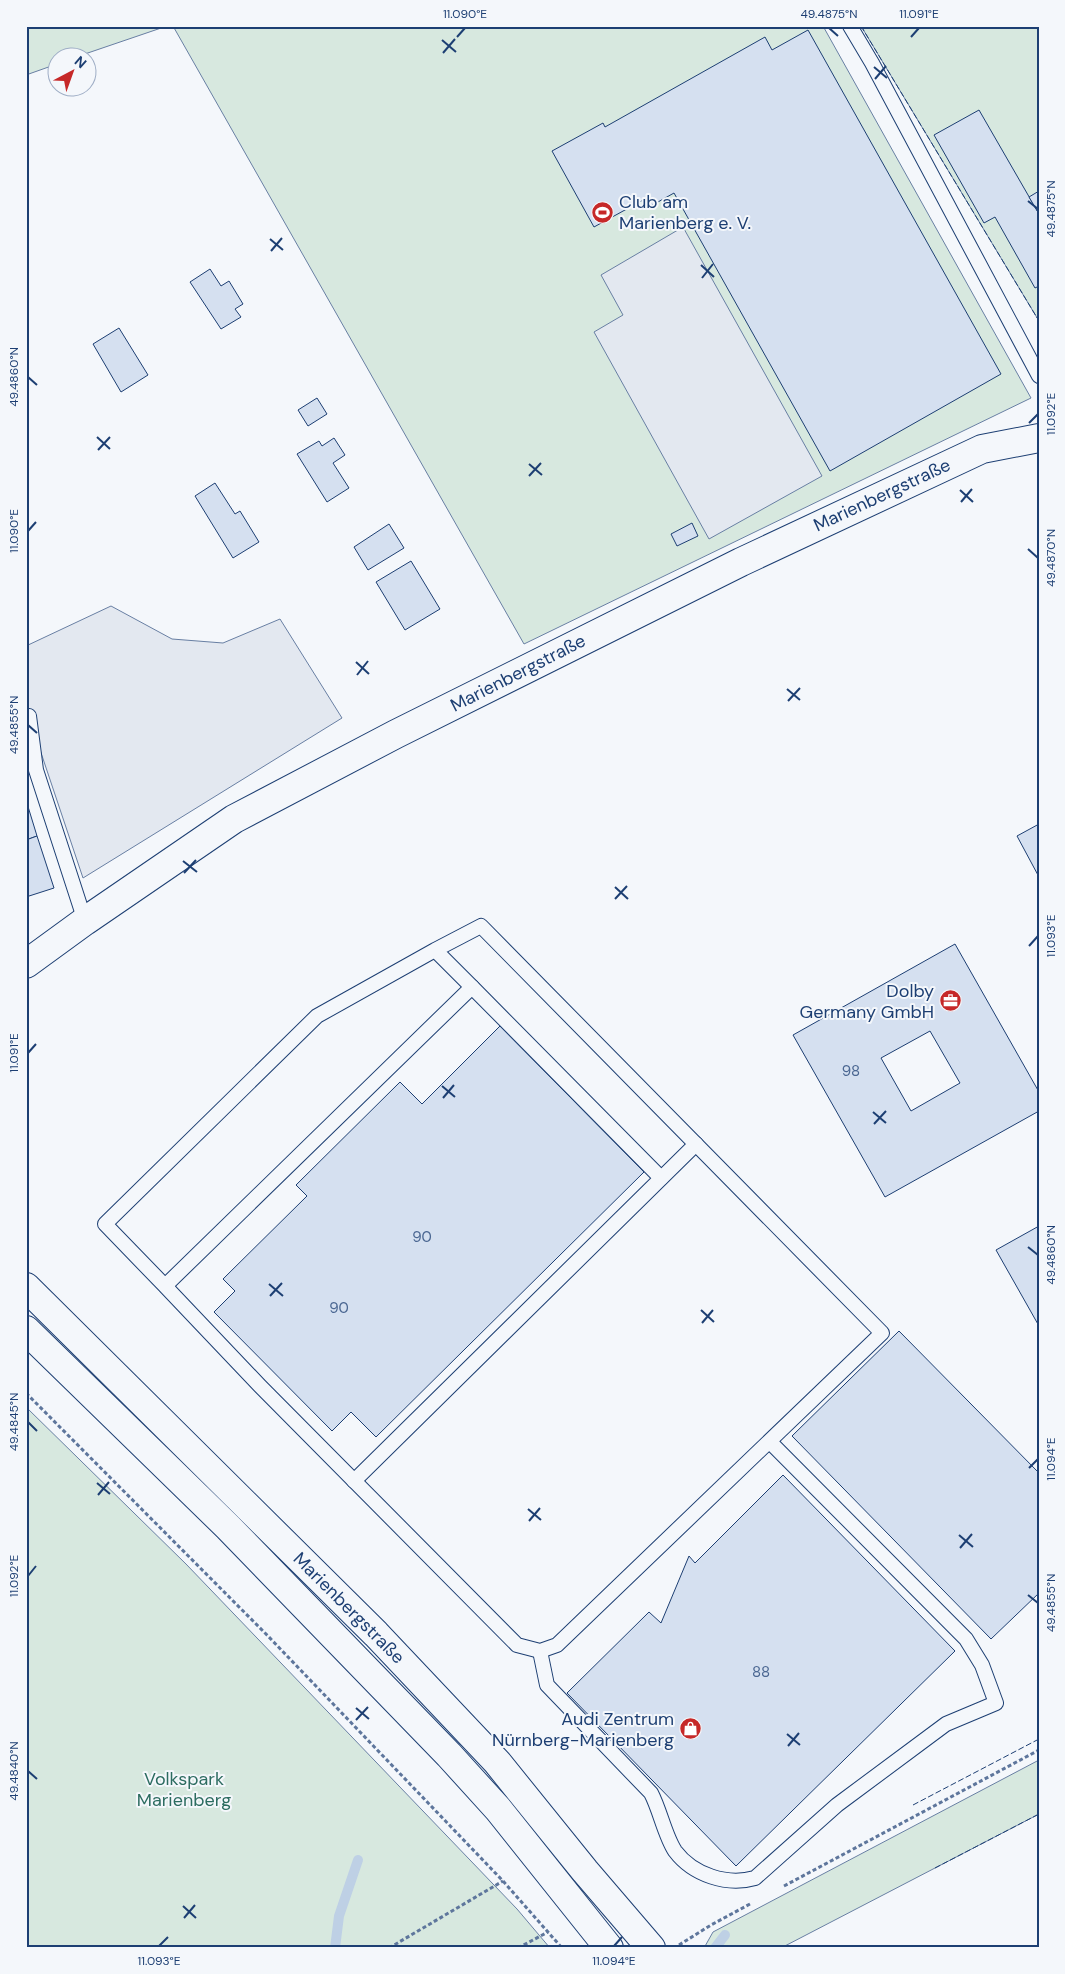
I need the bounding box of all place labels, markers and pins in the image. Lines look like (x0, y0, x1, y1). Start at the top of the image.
place label: Club am Marienberg e. V. (619, 190, 751, 235)
sports icon: Club am Marienberg e. V. (591, 200, 615, 224)
place label: Dolby Germany GmbH (800, 979, 934, 1024)
office icon: Dolby Germany GmbH (938, 989, 962, 1013)
place label: Audi Zentrum Nürnberg-Marienberg (492, 1707, 674, 1752)
shop icon: Audi Zentrum Nürnberg-Marienberg (678, 1717, 702, 1741)

